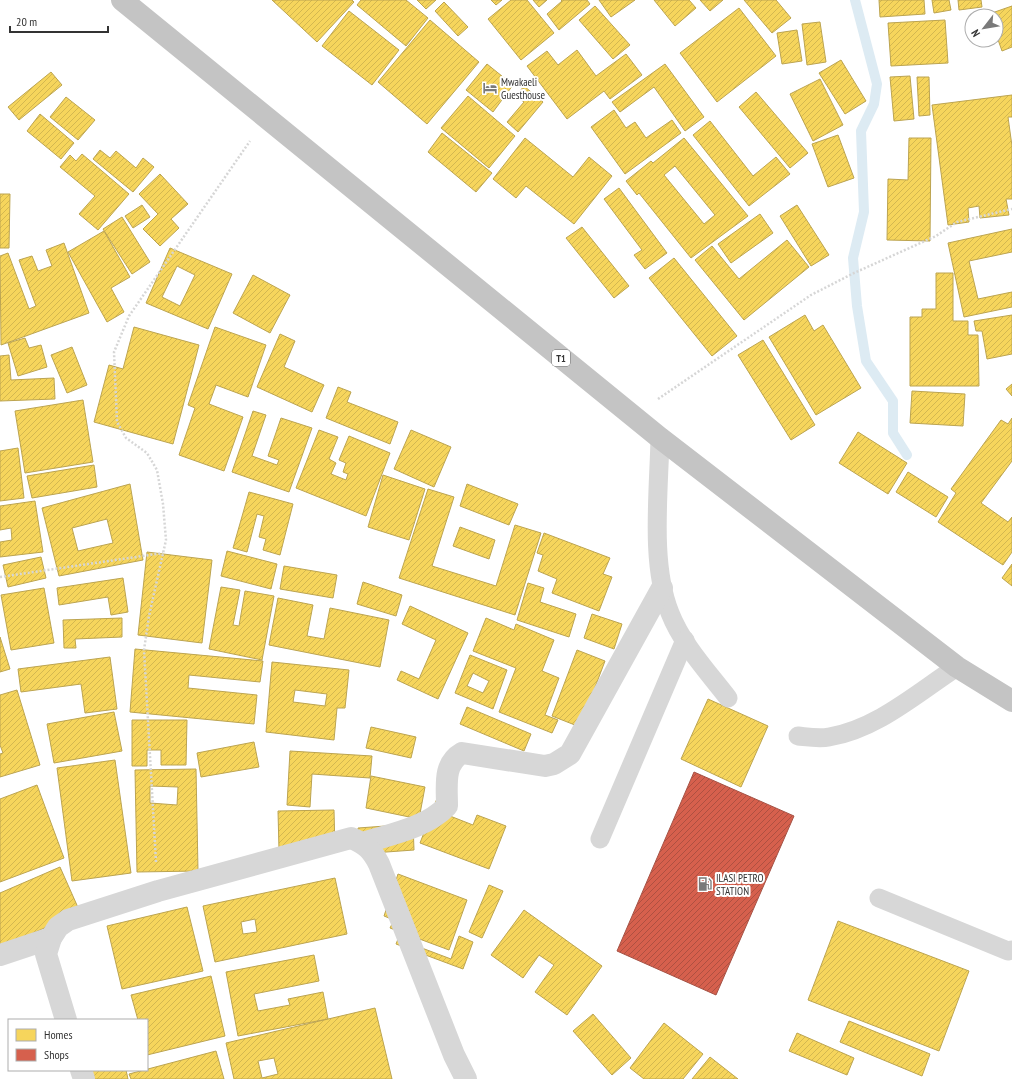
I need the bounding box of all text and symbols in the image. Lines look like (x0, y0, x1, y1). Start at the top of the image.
scale bar (10, 8, 108, 34)
north arrow (964, 8, 1004, 48)
text: 20 m (16, 14, 37, 29)
text: N (968, 27, 983, 39)
place label: Mwakaeli Guesthouse (501, 75, 546, 102)
hotel icon: Mwakaeli Guesthouse (482, 80, 498, 96)
road number: T1 (552, 350, 570, 366)
place label: ILASI PETRO STATION (716, 871, 764, 898)
fuel station icon: ILASI PETRO STATION (697, 876, 713, 892)
legend (8, 1019, 148, 1071)
text: Homes (44, 1027, 72, 1042)
text: Shops (44, 1047, 69, 1062)

